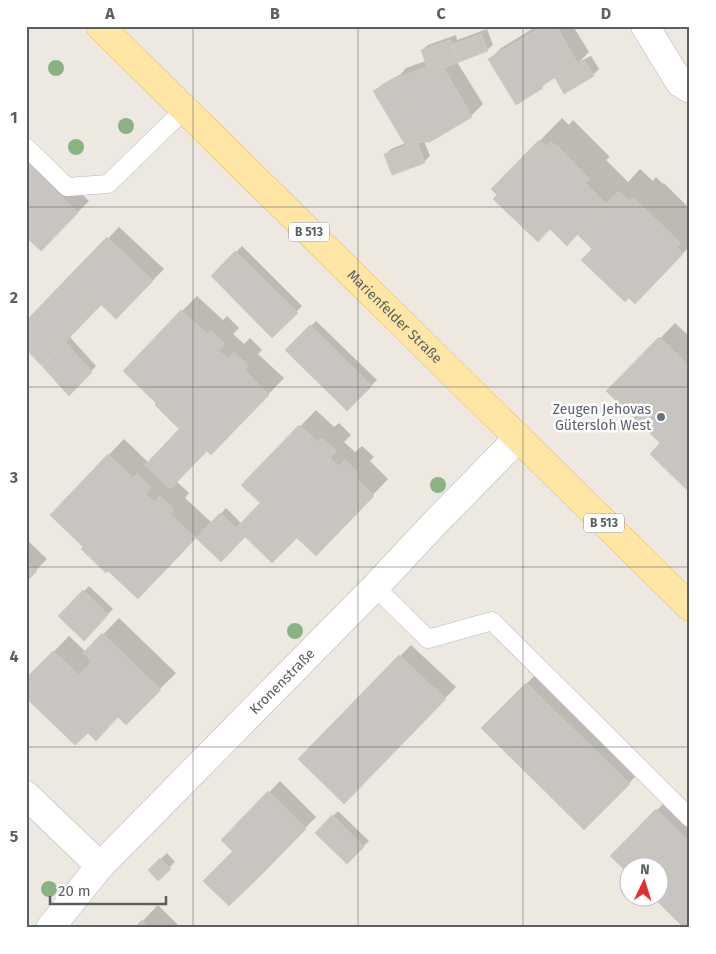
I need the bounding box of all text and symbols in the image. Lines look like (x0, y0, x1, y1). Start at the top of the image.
text: A (104, 4, 115, 23)
text: B (270, 4, 280, 23)
text: C (436, 4, 446, 23)
text: D (601, 4, 611, 23)
text: 1 (10, 108, 18, 127)
road number: B 513 (289, 222, 329, 242)
street label: Marienfelder Straße (344, 266, 446, 367)
text: 2 (10, 288, 18, 307)
place label: Zeugen Jehovas Gütersloh West (553, 401, 652, 434)
marker: Zeugen Jehovas Gütersloh West (655, 411, 667, 423)
text: 3 (9, 468, 18, 487)
road number: B 513 (584, 514, 624, 532)
street label: Kronenstraße (246, 645, 318, 718)
text: 4 (9, 647, 19, 666)
text: 5 (10, 827, 19, 846)
north arrow (618, 856, 668, 906)
text: N (640, 861, 650, 878)
scale bar (50, 874, 166, 906)
text: 20 m (58, 882, 91, 900)

